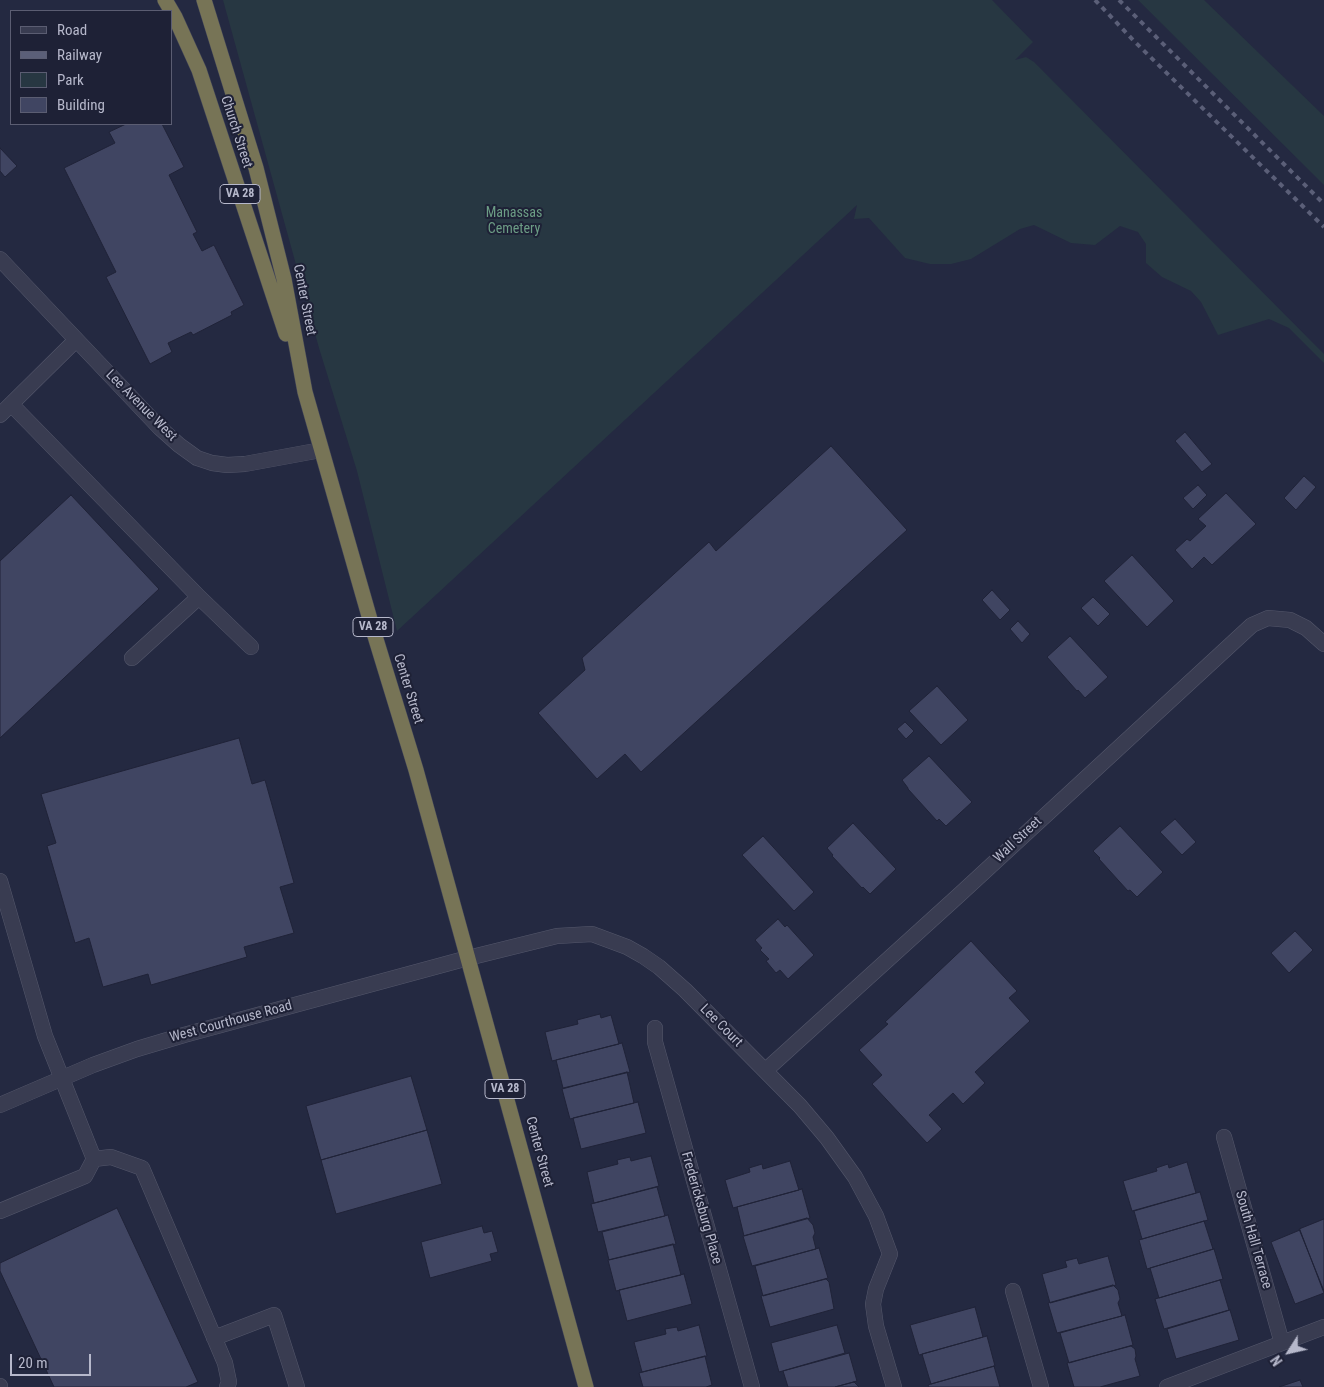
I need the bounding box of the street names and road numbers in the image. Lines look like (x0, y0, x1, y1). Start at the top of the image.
street label: Church Street (216, 94, 256, 170)
road number: VA 28 (220, 184, 260, 203)
street label: Center Street (289, 263, 319, 337)
street label: Lee Avenue West (102, 367, 180, 445)
road number: VA 28 (353, 618, 393, 636)
street label: Center Street (389, 652, 427, 726)
street label: Wall Street (990, 814, 1046, 866)
street label: West Courthouse Road (168, 998, 294, 1046)
street label: Lee Court (696, 1001, 746, 1051)
road number: VA 28 (485, 1080, 525, 1098)
street label: Center Street (522, 1115, 556, 1189)
street label: Fredericksburg Place (677, 1150, 725, 1266)
street label: South Hall Terrace (1231, 1189, 1275, 1291)

